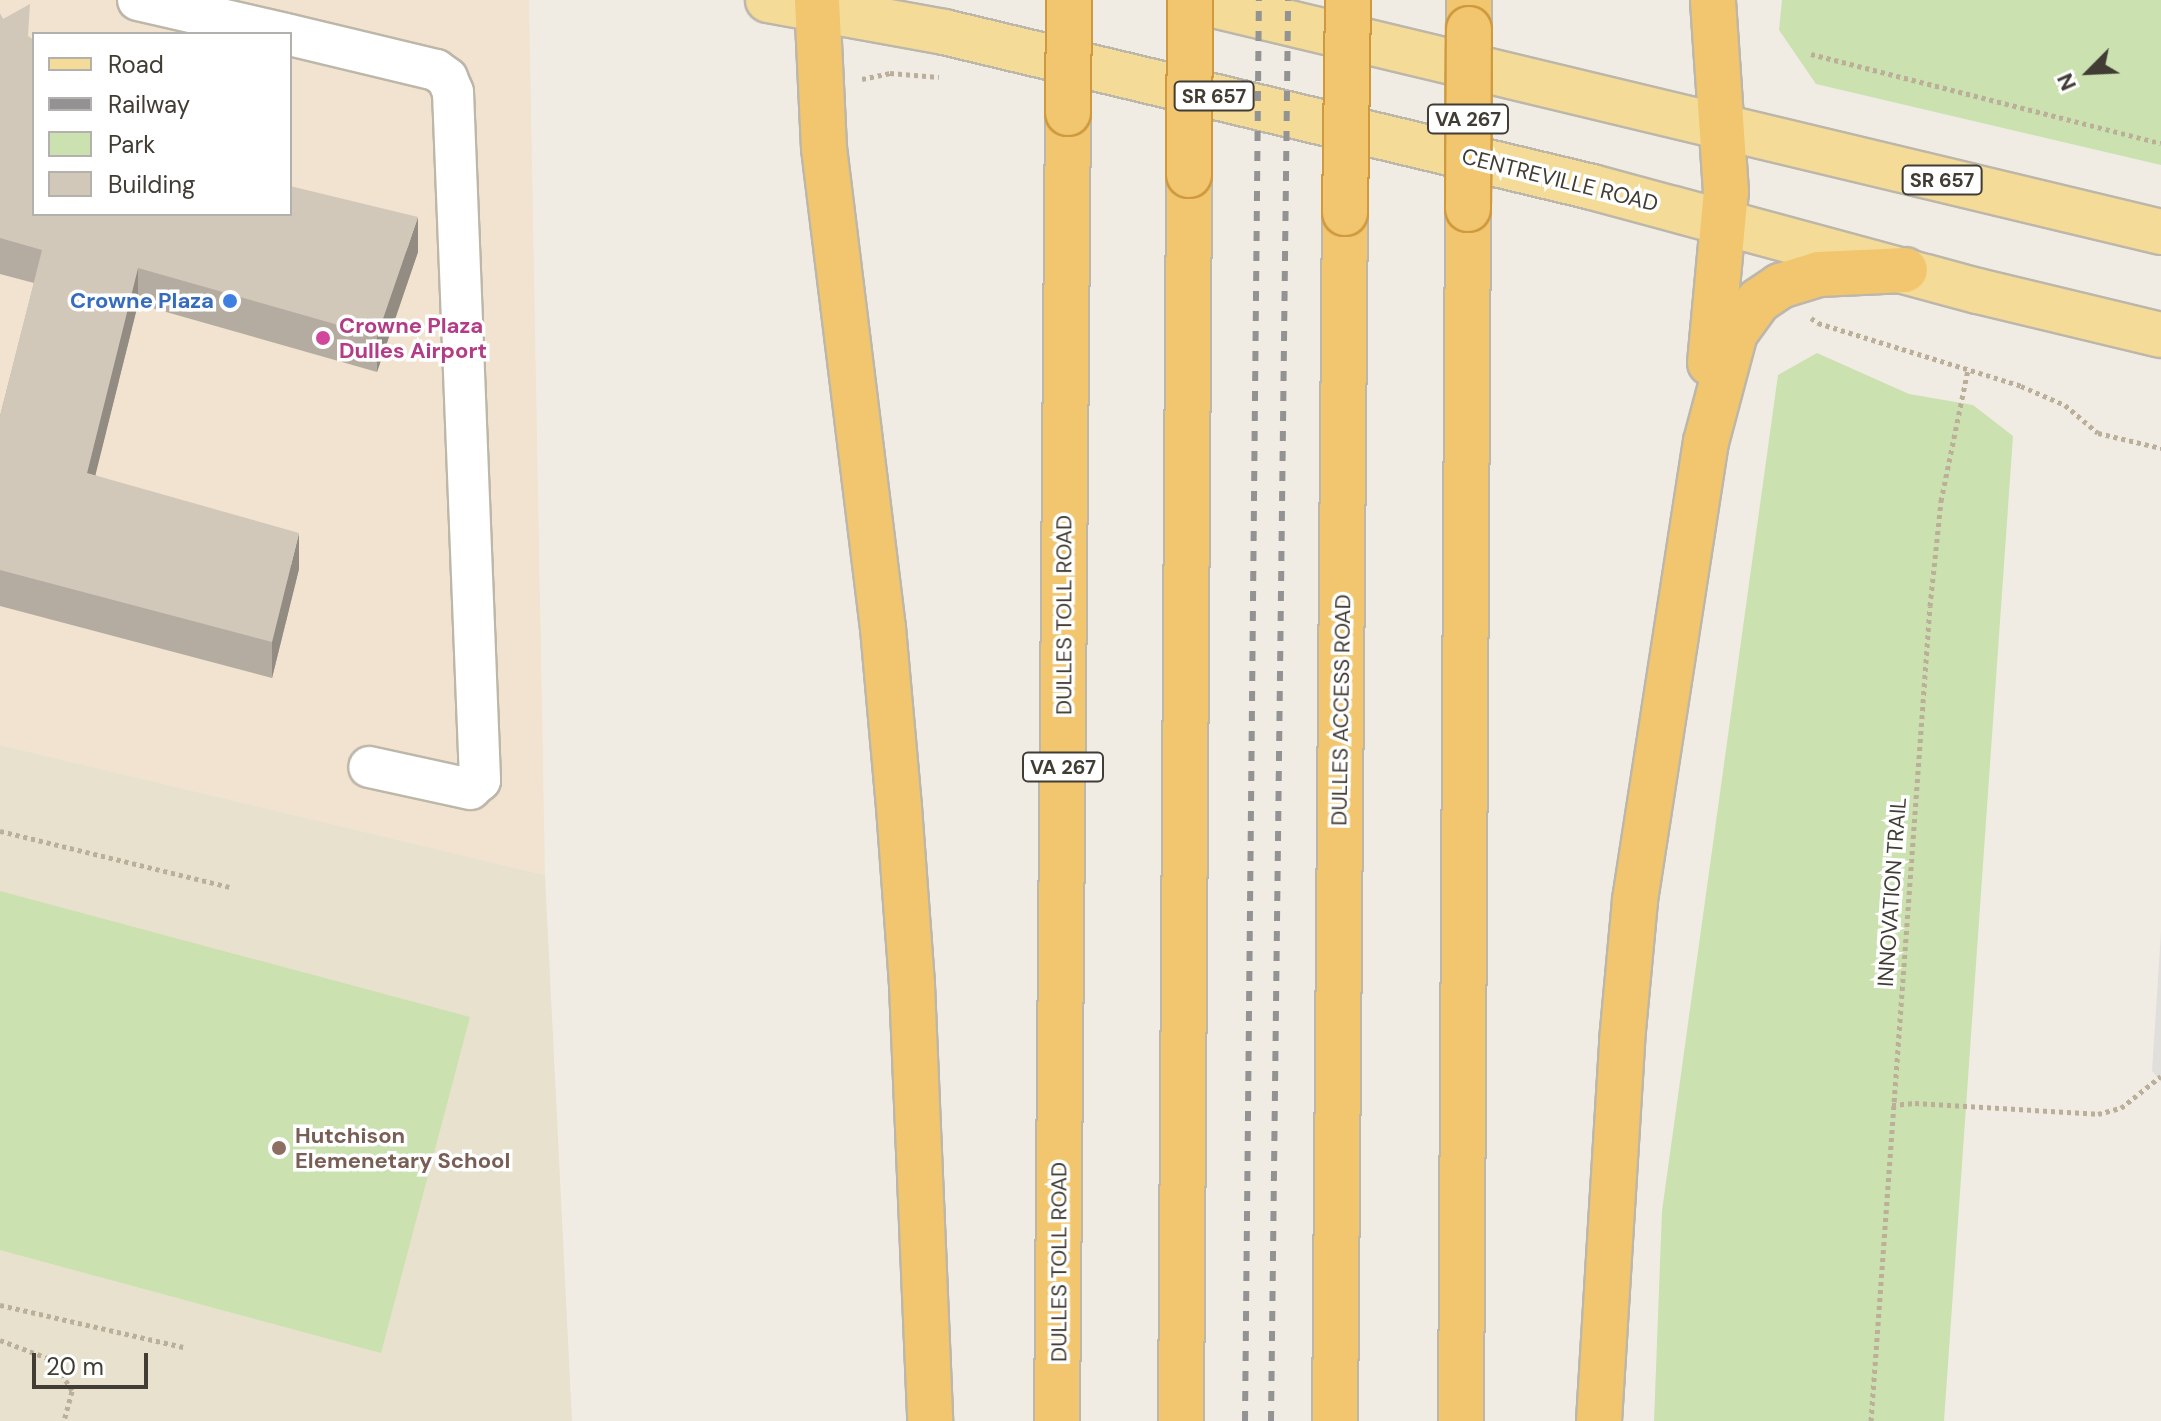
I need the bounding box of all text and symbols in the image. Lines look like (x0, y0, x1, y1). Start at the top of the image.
legend (32, 32, 292, 216)
north arrow (2049, 32, 2129, 112)
text: Road (108, 49, 164, 80)
text: N (2050, 69, 2083, 95)
road number: SR 657 (1172, 80, 1256, 112)
text: Railway (108, 89, 190, 120)
road number: VA 267 (1426, 103, 1510, 135)
text: Park (108, 129, 155, 160)
street label: CENTREVILLE ROAD (1459, 143, 1661, 217)
road number: SR 657 (1900, 164, 1984, 196)
text: Building (108, 169, 195, 200)
place label: Crowne Plaza (70, 288, 214, 314)
marker: Crowne Plaza (221, 292, 239, 310)
place label: Crowne Plaza Dulles Airport (339, 312, 487, 364)
marker: Crowne Plaza Dulles Airport (314, 329, 332, 347)
street label: DULLES TOLL ROAD (1051, 515, 1077, 715)
street label: DULLES ACCESS ROAD (1326, 594, 1356, 826)
road number: VA 267 (1021, 751, 1105, 783)
street label: INNOVATION TRAIL (1872, 796, 1912, 988)
place label: Hutchison Elemenetary School (295, 1122, 510, 1174)
marker: Hutchison Elemenetary School (270, 1139, 288, 1157)
street label: DULLES TOLL ROAD (1046, 1162, 1072, 1362)
scale bar (36, 1337, 152, 1387)
text: 20 m (46, 1351, 104, 1382)

